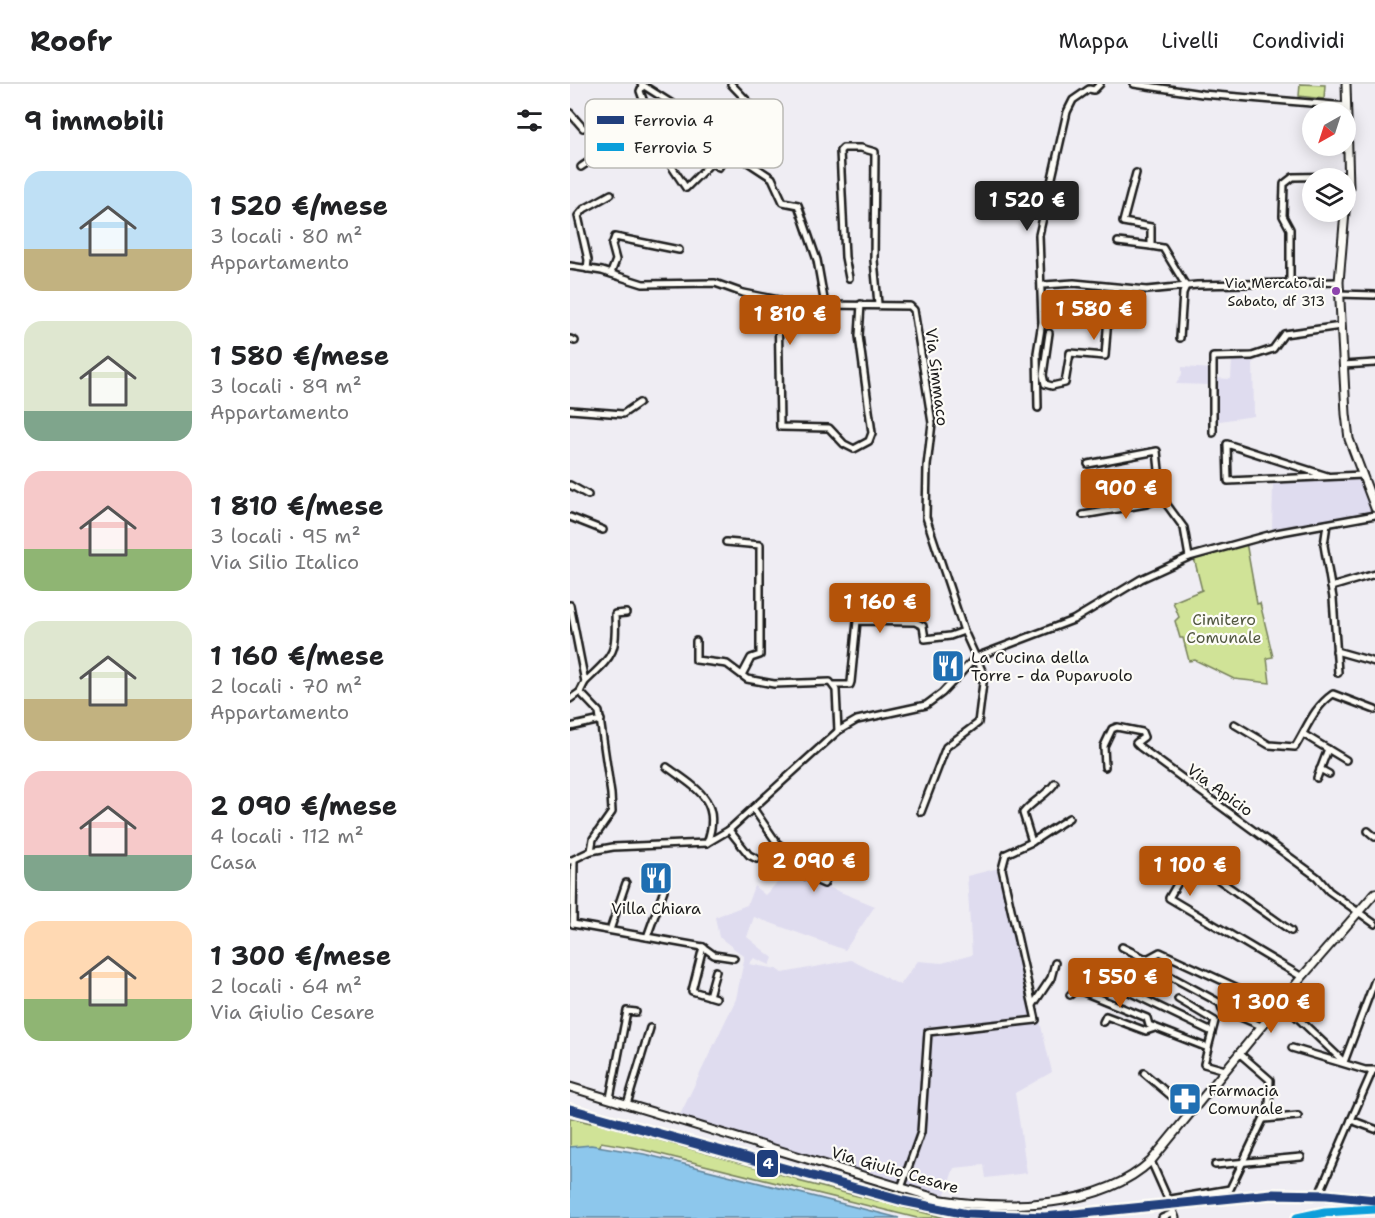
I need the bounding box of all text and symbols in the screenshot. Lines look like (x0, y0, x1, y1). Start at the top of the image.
text: Roofr (30, 22, 112, 60)
text: Mappa (1058, 27, 1128, 55)
text: Livelli (1161, 27, 1219, 55)
text: Condividi (1252, 27, 1345, 55)
legend (585, 99, 783, 168)
north arrow (1302, 102, 1356, 156)
map controls (1302, 102, 1356, 222)
text: 9 immobili (24, 103, 164, 138)
icon: filters (513, 104, 546, 137)
text: Ferrovia 4 (634, 110, 714, 131)
text: Ferrovia 5 (634, 137, 712, 158)
button: layers (1302, 168, 1356, 222)
pin: 1 520 € (972, 181, 1082, 232)
text: 1 520 € (989, 187, 1065, 213)
text: 1 520 €/mese (210, 188, 388, 223)
icon: home (72, 195, 144, 267)
text: 3 locali · 80 m² (210, 223, 362, 249)
text: Appartamento (210, 249, 349, 275)
place label: Via Mercato di Sabato, df 313 (1224, 274, 1325, 310)
marker: Via Mercato di Sabato, df 313 (1330, 285, 1342, 297)
pin: 1 580 € (1039, 290, 1149, 341)
pin: 1 810 € (735, 295, 845, 346)
text: 1 580 € (1055, 296, 1133, 322)
text: 1 810 € (754, 301, 826, 327)
street label: Via Simmaco (921, 327, 953, 427)
text: 1 580 €/mese (210, 338, 389, 373)
icon: home (72, 345, 144, 417)
text: 3 locali · 89 m² (210, 373, 362, 399)
text: Appartamento (210, 399, 349, 425)
pin: 900 € (1084, 469, 1168, 520)
text: 900 € (1095, 475, 1157, 501)
text: 1 810 €/mese (210, 488, 384, 523)
icon: home (72, 495, 144, 567)
text: 3 locali · 95 m² (210, 523, 361, 549)
text: Via Silio Italico (210, 549, 359, 575)
pin: 1 160 € (825, 583, 935, 634)
text: 1 160 € (843, 589, 917, 615)
park label: Cimitero Comunale (1186, 609, 1262, 648)
text: 1 160 €/mese (210, 638, 384, 673)
icon: home (72, 645, 144, 717)
place label: La Cucina della Torre - da Puparuolo (971, 647, 1133, 686)
restaurant icon: La Cucina della Torre - da Puparuolo (930, 648, 966, 684)
text: 2 locali · 70 m² (210, 673, 362, 699)
text: Appartamento (210, 699, 349, 725)
street label: Via Apicio (1183, 759, 1257, 821)
text: 2 090 €/mese (210, 788, 397, 823)
icon: home (72, 795, 144, 867)
text: 4 locali · 112 m² (210, 823, 364, 849)
pin: 2 090 € (759, 842, 869, 893)
pin: 1 100 € (1135, 846, 1245, 897)
text: 2 090 € (772, 848, 856, 874)
text: Casa (210, 849, 256, 875)
text: 1 100 € (1153, 852, 1227, 878)
restaurant icon: Villa Chiara (638, 860, 674, 896)
place label: Villa Chiara (611, 898, 701, 919)
text: 1 300 €/mese (210, 938, 391, 973)
icon: home (72, 945, 144, 1017)
pin: 1 550 € (1065, 958, 1175, 1009)
text: 1 550 € (1082, 964, 1158, 990)
text: 2 locali · 64 m² (210, 973, 362, 999)
pin: 1 300 € (1216, 983, 1326, 1034)
text: 1 300 € (1232, 989, 1310, 1015)
text: Via Giulio Cesare (210, 999, 375, 1025)
place label: Farmacia Comunale (1208, 1080, 1283, 1119)
pharmacy icon: Farmacia Comunale (1167, 1081, 1203, 1117)
street label: Via Giulio Cesare (829, 1142, 961, 1198)
line badge: 4 (756, 1149, 779, 1178)
text: 4 (762, 1153, 774, 1174)

